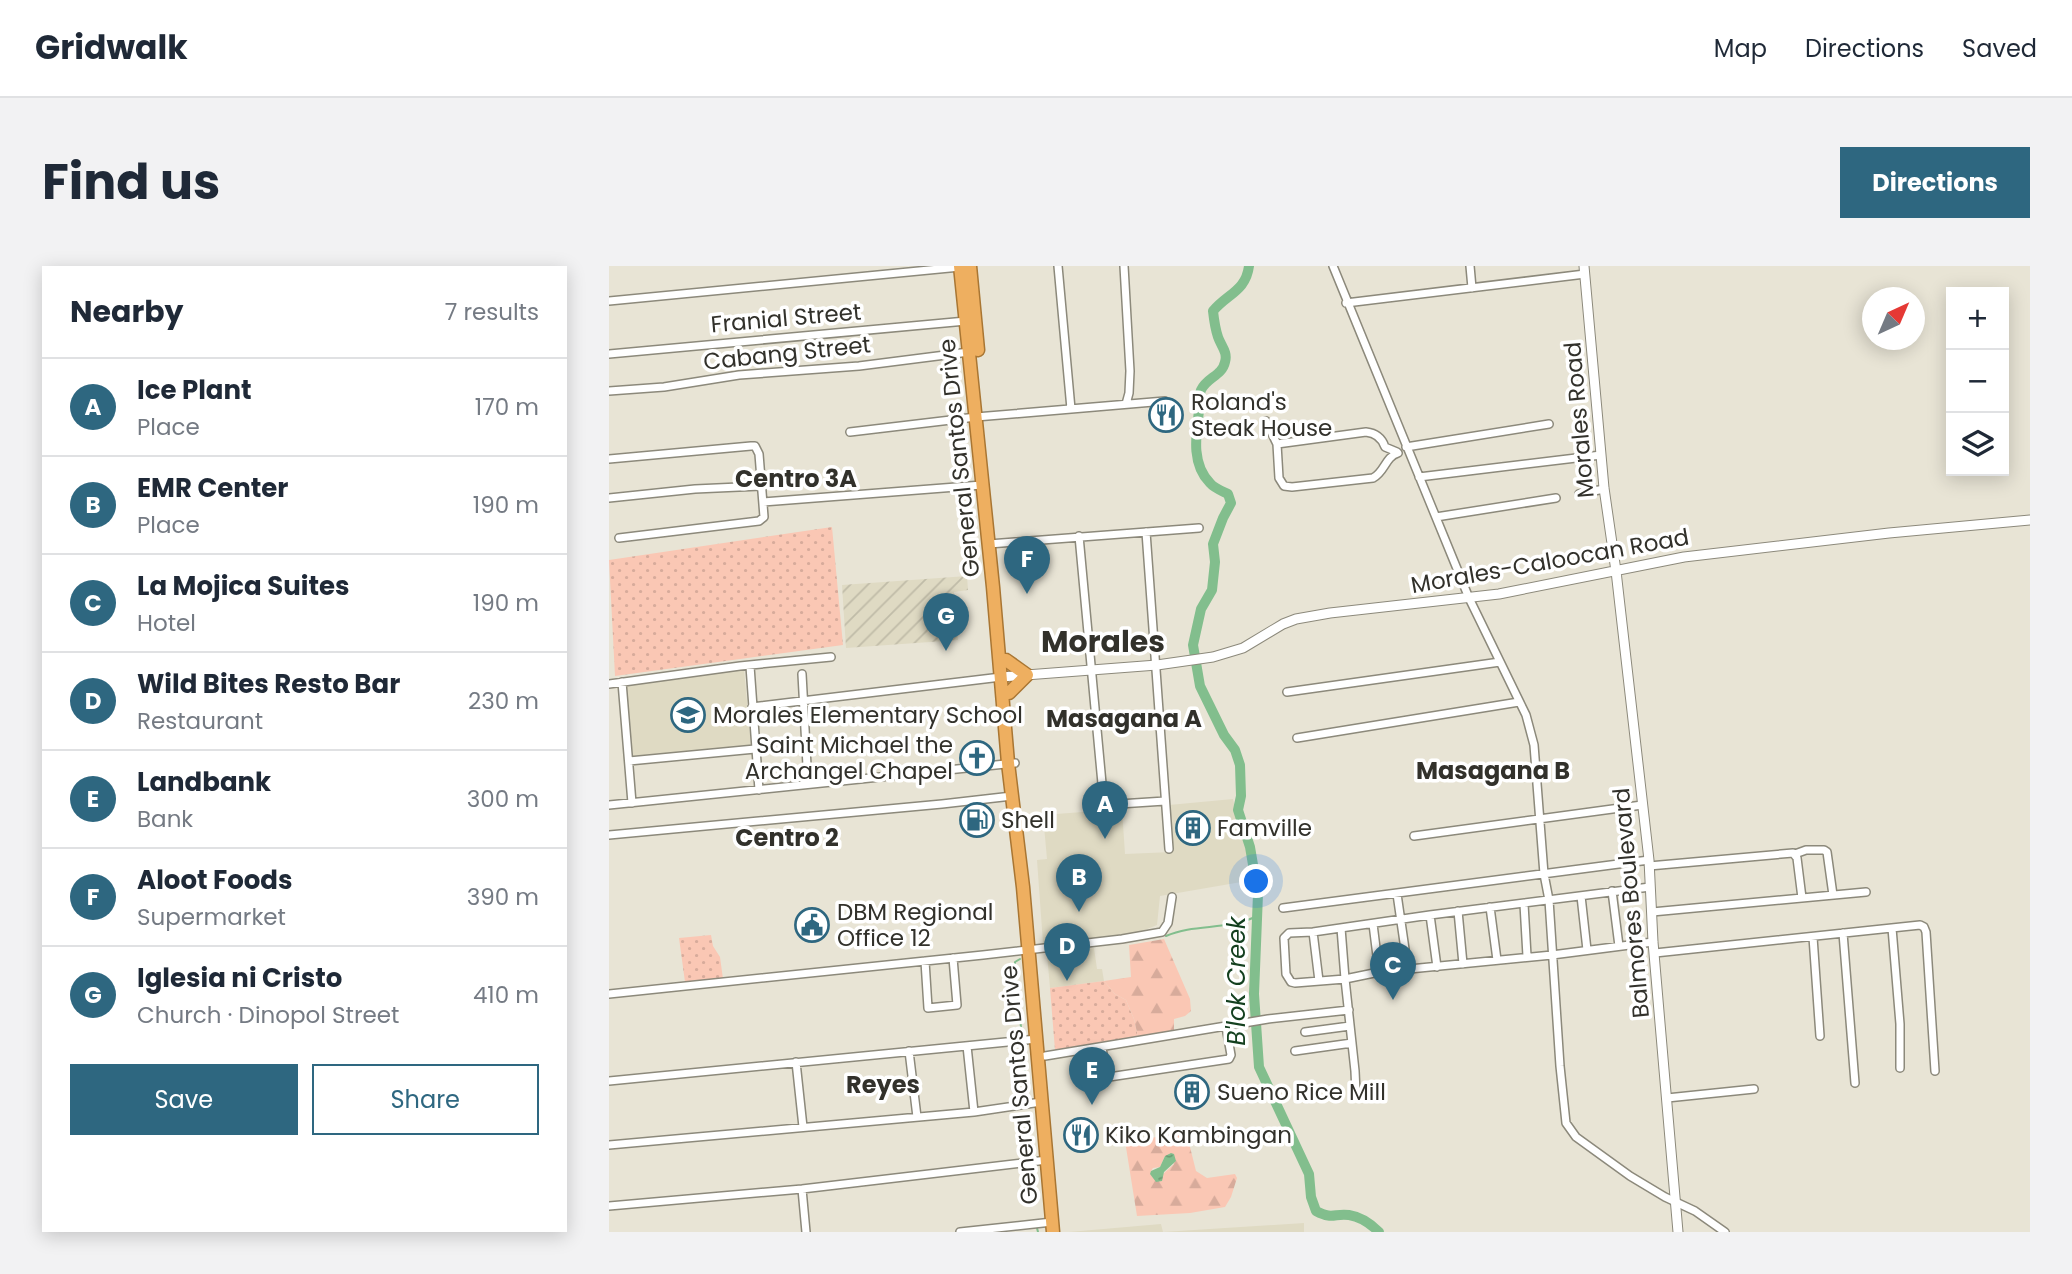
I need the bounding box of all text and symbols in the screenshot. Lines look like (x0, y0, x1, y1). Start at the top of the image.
text: Gridwalk (35, 24, 188, 71)
text: Map (1714, 32, 1767, 65)
text: Directions (1805, 32, 1924, 65)
text: Saved (1962, 32, 2037, 65)
button: Directions (1840, 147, 2030, 218)
text: Find us (42, 148, 220, 216)
north arrow (1862, 287, 1925, 350)
map controls (1946, 287, 2009, 476)
button: + (1946, 287, 2009, 350)
text: Nearby (70, 290, 184, 333)
street label: Franial Street (709, 295, 863, 341)
text: 7 results (445, 296, 539, 328)
street label: Cabang Street (702, 328, 872, 378)
street label: General Santos Drive (931, 337, 987, 579)
street label: Morales Road (1556, 341, 1602, 499)
button: − (1946, 350, 2009, 413)
text: Ice Plant (137, 372, 252, 408)
place label: Roland's Steak House (1191, 386, 1332, 444)
text: A (85, 391, 101, 423)
text: 170 m (475, 391, 539, 423)
restaurant icon: Roland's Steak House (1147, 396, 1185, 434)
text: Place (137, 411, 200, 443)
button: layers (1946, 413, 2009, 476)
district label: Centro 3A (735, 462, 857, 495)
text: EMR Center (137, 470, 288, 506)
text: B (85, 489, 101, 521)
text: 190 m (473, 489, 539, 521)
text: Place (137, 509, 200, 541)
street label: Morales-Caloocan Road (1408, 521, 1692, 601)
pin: F (1004, 536, 1050, 594)
text: La Mojica Suites (137, 568, 349, 604)
text: C (84, 587, 102, 619)
text: 190 m (473, 587, 539, 619)
pin: G (923, 593, 969, 651)
text: Hotel (137, 607, 196, 639)
district label: Morales (1041, 620, 1165, 663)
text: Wild Bites Resto Bar (137, 666, 400, 702)
text: D (85, 685, 101, 717)
text: 230 m (468, 685, 539, 717)
school or university icon: Morales Elementary School (669, 696, 707, 734)
place label: Morales Elementary School (713, 699, 1023, 731)
district label: Masagana A (1046, 702, 1202, 735)
text: Restaurant (137, 705, 263, 737)
place label: Saint Michael the Archangel Chapel (745, 729, 953, 787)
church icon: Saint Michael the Archangel Chapel (958, 739, 996, 777)
district label: Masagana B (1416, 754, 1570, 787)
text: Landbank (137, 764, 271, 800)
pin: A (1082, 781, 1128, 839)
text: E (87, 783, 99, 815)
text: 300 m (467, 783, 539, 815)
street label: Balmores Boulevard (1605, 787, 1657, 1019)
fuel station icon: Shell (958, 801, 996, 839)
text: Bank (137, 803, 193, 835)
place label: Shell (1001, 804, 1055, 836)
building icon: Famville (1174, 809, 1212, 847)
place label: Famville (1217, 812, 1312, 844)
district label: Centro 2 (735, 821, 839, 854)
pin: B (1056, 854, 1102, 912)
text: Aloot Foods (137, 862, 293, 898)
your location (1239, 864, 1273, 898)
text: F (87, 881, 99, 913)
text: 390 m (467, 881, 539, 913)
place label: DBM Regional Office 12 (837, 896, 993, 954)
text: Supermarket (137, 901, 286, 933)
public building icon: DBM Regional Office 12 (793, 906, 831, 944)
water label: B'lok Creek (1220, 915, 1253, 1045)
pin: D (1044, 923, 1090, 981)
pin: C (1370, 942, 1416, 1000)
text: Iglesia ni Cristo (137, 960, 342, 996)
street label: General Santos Drive (993, 964, 1045, 1206)
text: G (84, 979, 102, 1011)
text: 410 m (473, 979, 539, 1011)
text: Church · Dinopol Street (137, 999, 399, 1031)
pin: E (1069, 1047, 1115, 1105)
button: Save (70, 1064, 298, 1135)
button: Share (312, 1064, 539, 1135)
district label: Reyes (846, 1068, 920, 1101)
building icon: Sueno Rice Mill (1173, 1073, 1211, 1111)
place label: Sueno Rice Mill (1217, 1076, 1386, 1108)
restaurant icon: Kiko Kambingan (1062, 1116, 1100, 1154)
place label: Kiko Kambingan (1105, 1119, 1292, 1151)

